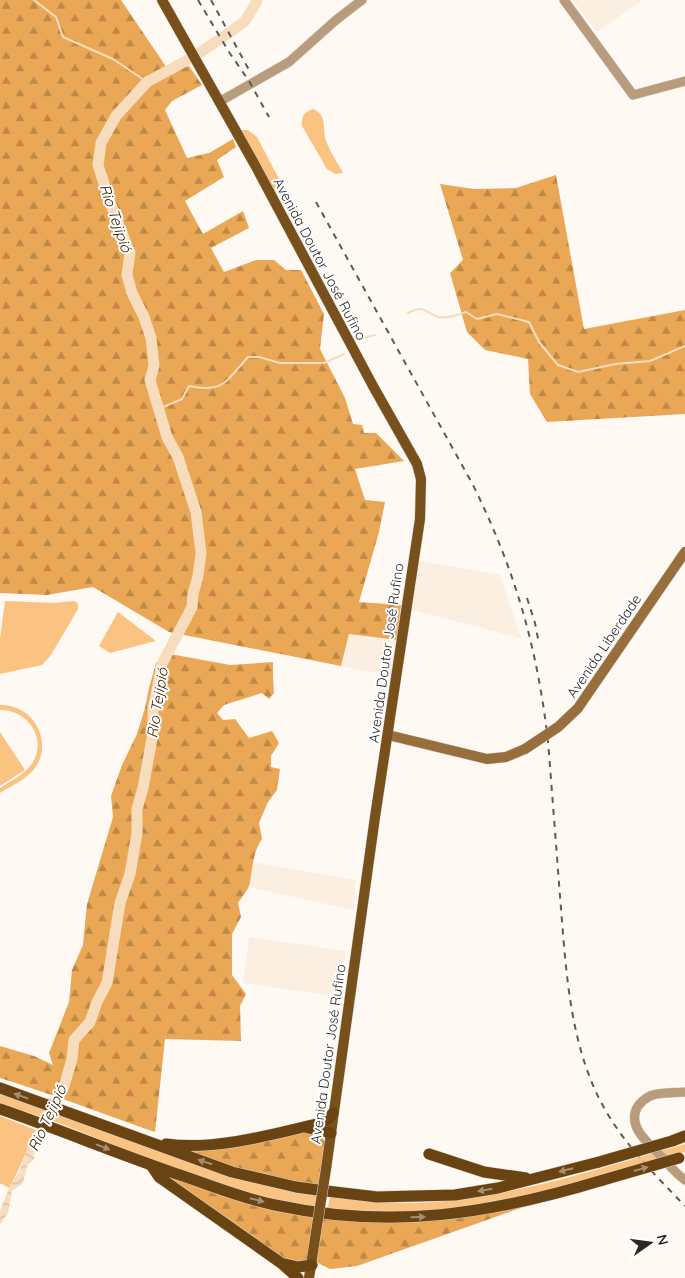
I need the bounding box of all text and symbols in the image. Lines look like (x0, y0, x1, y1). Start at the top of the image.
street label: Avenida Doutor José Rufino (270, 175, 370, 343)
water label: Rio Tejipió (95, 181, 137, 255)
street label: Avenida Doutor José Rufino (364, 562, 408, 744)
street label: Avenida Liberdade (563, 591, 645, 701)
water label: Rio Tejipió (142, 666, 172, 739)
street label: Avenida Doutor José Rufino (306, 963, 350, 1145)
water label: Rio Tejipió (23, 1081, 71, 1154)
one-way arrow (14, 1092, 29, 1099)
one-way arrow (96, 1144, 111, 1151)
one-way arrow (197, 1158, 212, 1166)
one-way arrow (634, 1164, 649, 1172)
one-way arrow (558, 1166, 573, 1174)
one-way arrow (477, 1187, 493, 1195)
one-way arrow (249, 1196, 264, 1204)
one-way arrow (410, 1213, 426, 1221)
north arrow (625, 1218, 675, 1268)
text: N (653, 1233, 673, 1247)

